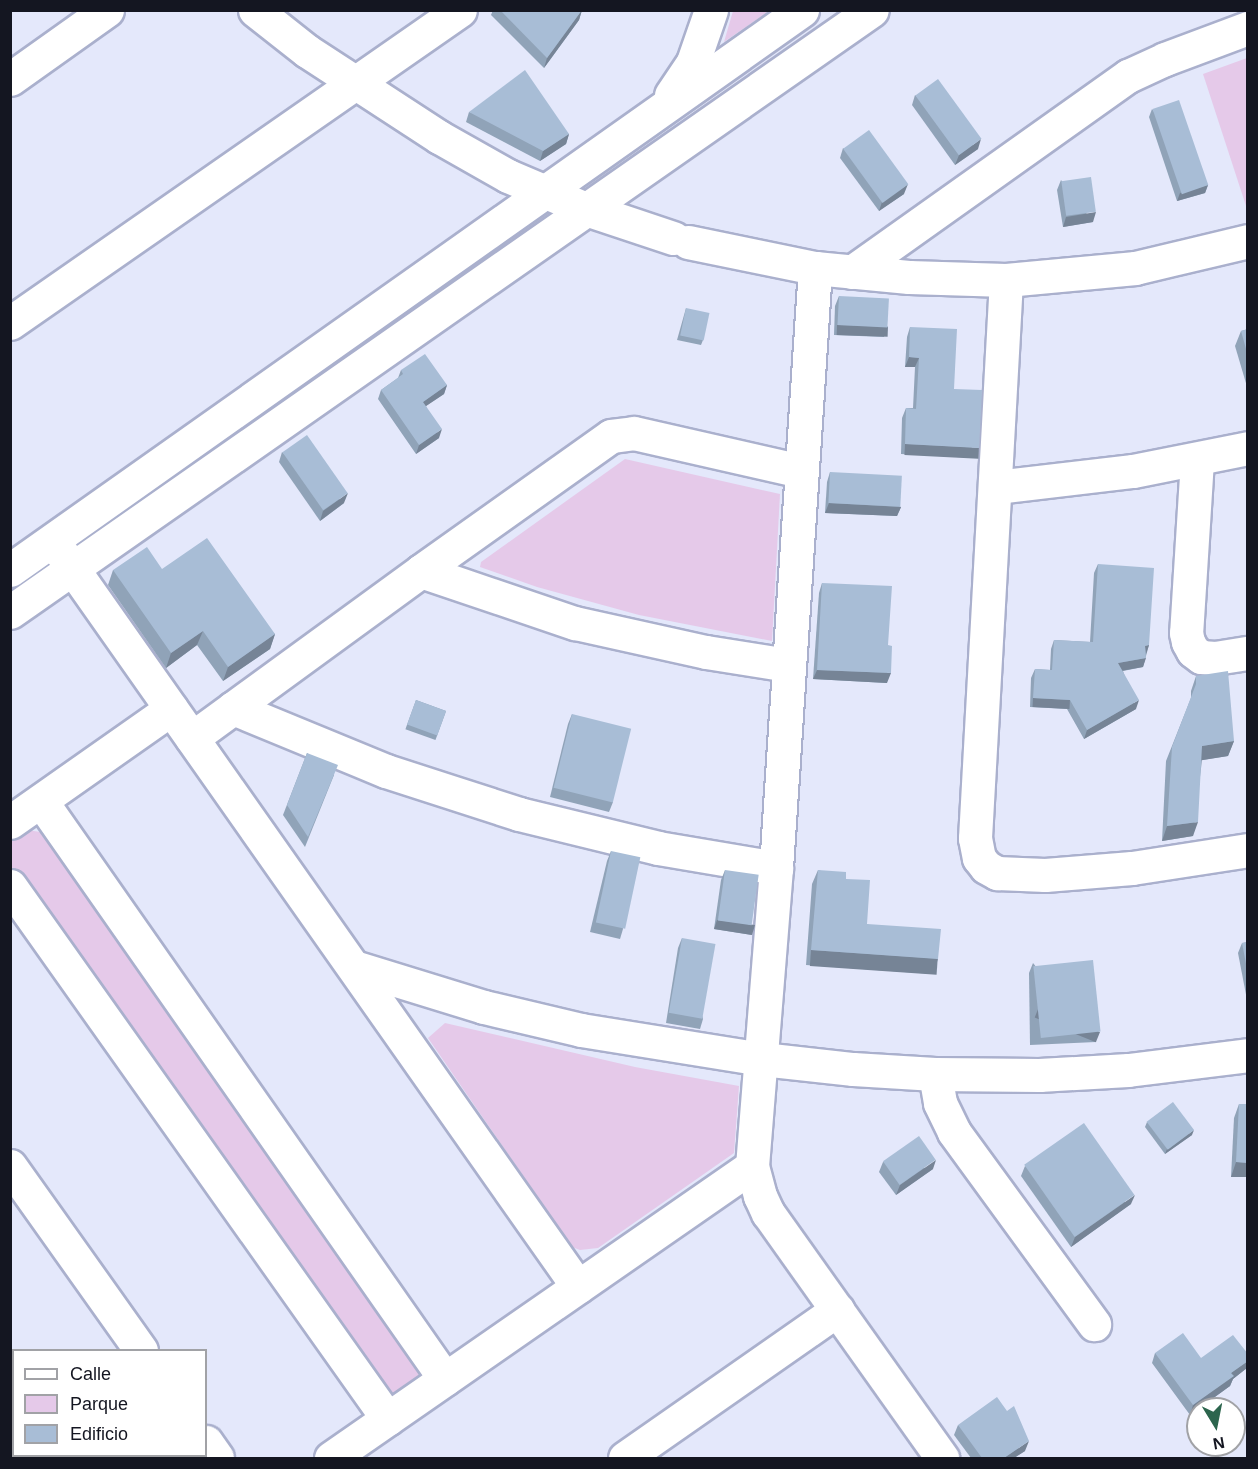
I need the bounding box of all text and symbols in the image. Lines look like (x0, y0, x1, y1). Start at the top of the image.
legend (12, 1349, 207, 1457)
text: Calle (70, 1364, 111, 1384)
text: Parque (70, 1394, 128, 1414)
north arrow (1186, 1397, 1246, 1457)
text: Edificio (70, 1424, 128, 1444)
text: N (1212, 1434, 1226, 1453)

